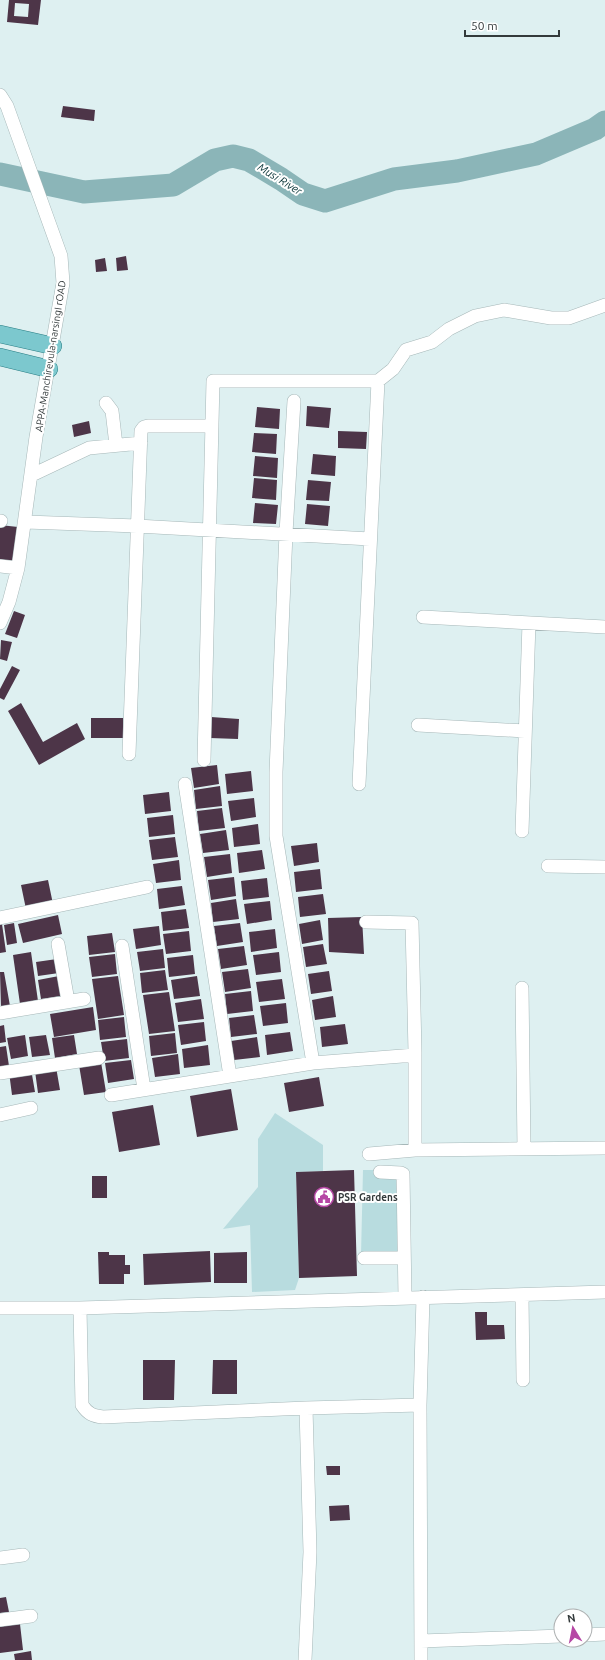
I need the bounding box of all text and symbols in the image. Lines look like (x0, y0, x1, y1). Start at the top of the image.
scale bar (465, 12, 559, 38)
text: 50 m (471, 19, 498, 32)
water label: Musi River (256, 161, 305, 198)
street label: APPA-Manchirevula-narsingI rOAD (33, 280, 68, 433)
public building icon: PSR Gardens (313, 1186, 335, 1208)
place label: PSR Gardens (338, 1192, 398, 1203)
north arrow (553, 1608, 593, 1648)
text: N (566, 1612, 576, 1625)

